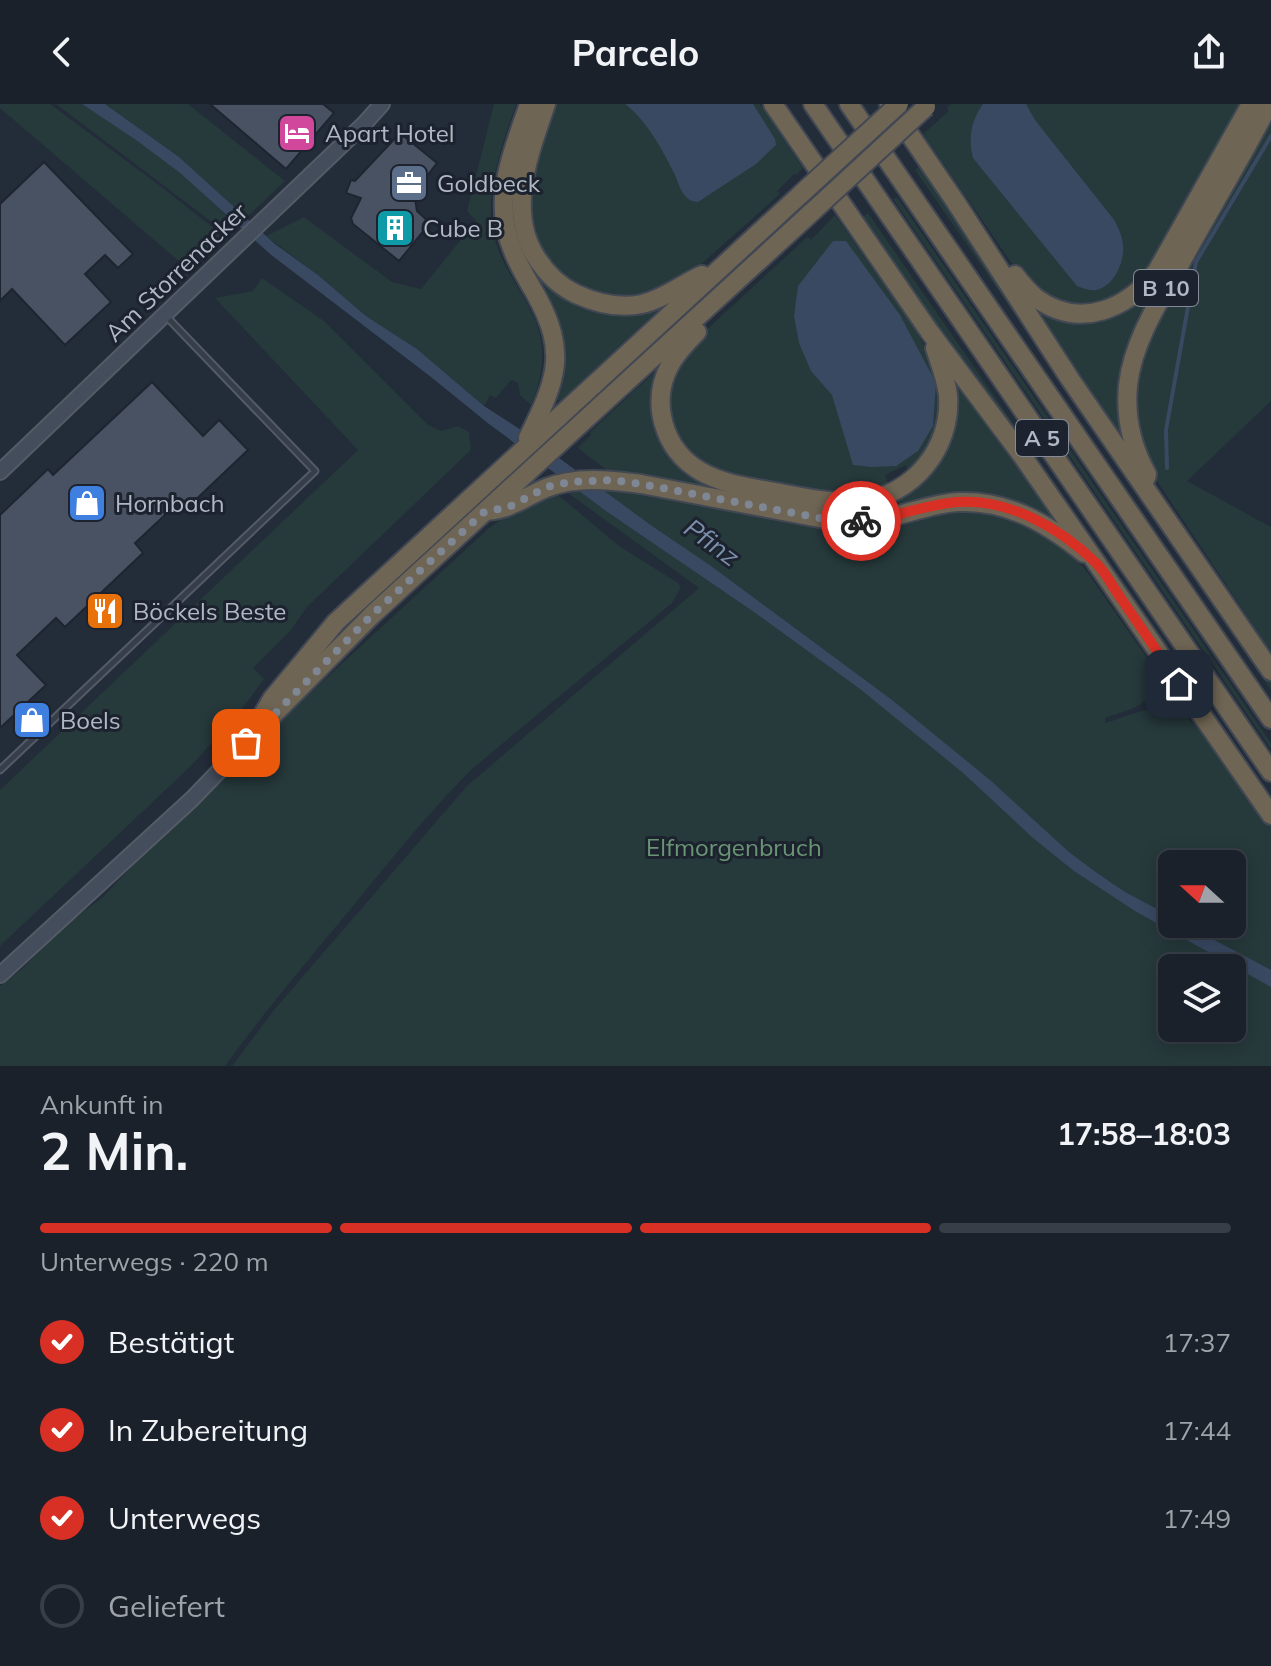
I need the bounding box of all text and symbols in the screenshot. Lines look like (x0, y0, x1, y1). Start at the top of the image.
icon: back (40, 30, 84, 74)
text: Parcelo (572, 30, 699, 75)
icon: share (1187, 30, 1231, 74)
hotel icon: Apart Hotel (276, 112, 318, 154)
place label: Apart Hotel (325, 118, 454, 148)
office icon: Goldbeck (388, 162, 430, 204)
place label: Goldbeck (437, 168, 541, 198)
street label: Am Storrenacker (99, 196, 254, 348)
building icon: Cube B (374, 207, 416, 249)
place label: Cube B (423, 213, 503, 243)
road number: B 10 (1134, 270, 1198, 306)
road number: A 5 (1016, 420, 1068, 456)
courier (821, 481, 901, 561)
shop icon: Hornbach (66, 482, 108, 524)
place label: Hornbach (115, 488, 225, 518)
icon: bike (839, 499, 883, 543)
water label: Pfinz (678, 511, 747, 573)
restaurant icon: Böckels Beste (84, 590, 126, 632)
place label: Böckels Beste (133, 596, 286, 626)
pin (1145, 650, 1213, 718)
icon: home (1157, 662, 1201, 706)
shop icon: Boels (11, 699, 53, 741)
place label: Boels (60, 705, 121, 735)
pin (212, 709, 280, 777)
icon: bag (224, 721, 268, 765)
park label: Elfmorgenbruch (646, 832, 822, 862)
north arrow (1158, 850, 1246, 938)
map controls (1158, 850, 1246, 1042)
button: layers (1158, 954, 1246, 1042)
text: Ankunft in (40, 1088, 163, 1121)
text: 17:58–18:03 (1057, 1115, 1231, 1153)
text: 2 Min. (40, 1118, 189, 1183)
text: Unterwegs · 220 m (40, 1245, 269, 1278)
icon: check (40, 1320, 84, 1364)
text: Bestätigt (108, 1323, 234, 1361)
text: 17:37 (1163, 1326, 1231, 1359)
icon: check (40, 1408, 84, 1452)
text: In Zubereitung (108, 1411, 308, 1449)
text: 17:44 (1163, 1414, 1231, 1447)
icon: check (40, 1496, 84, 1540)
text: Unterwegs (108, 1499, 261, 1537)
text: 17:49 (1163, 1502, 1231, 1535)
text: Geliefert (108, 1587, 225, 1625)

